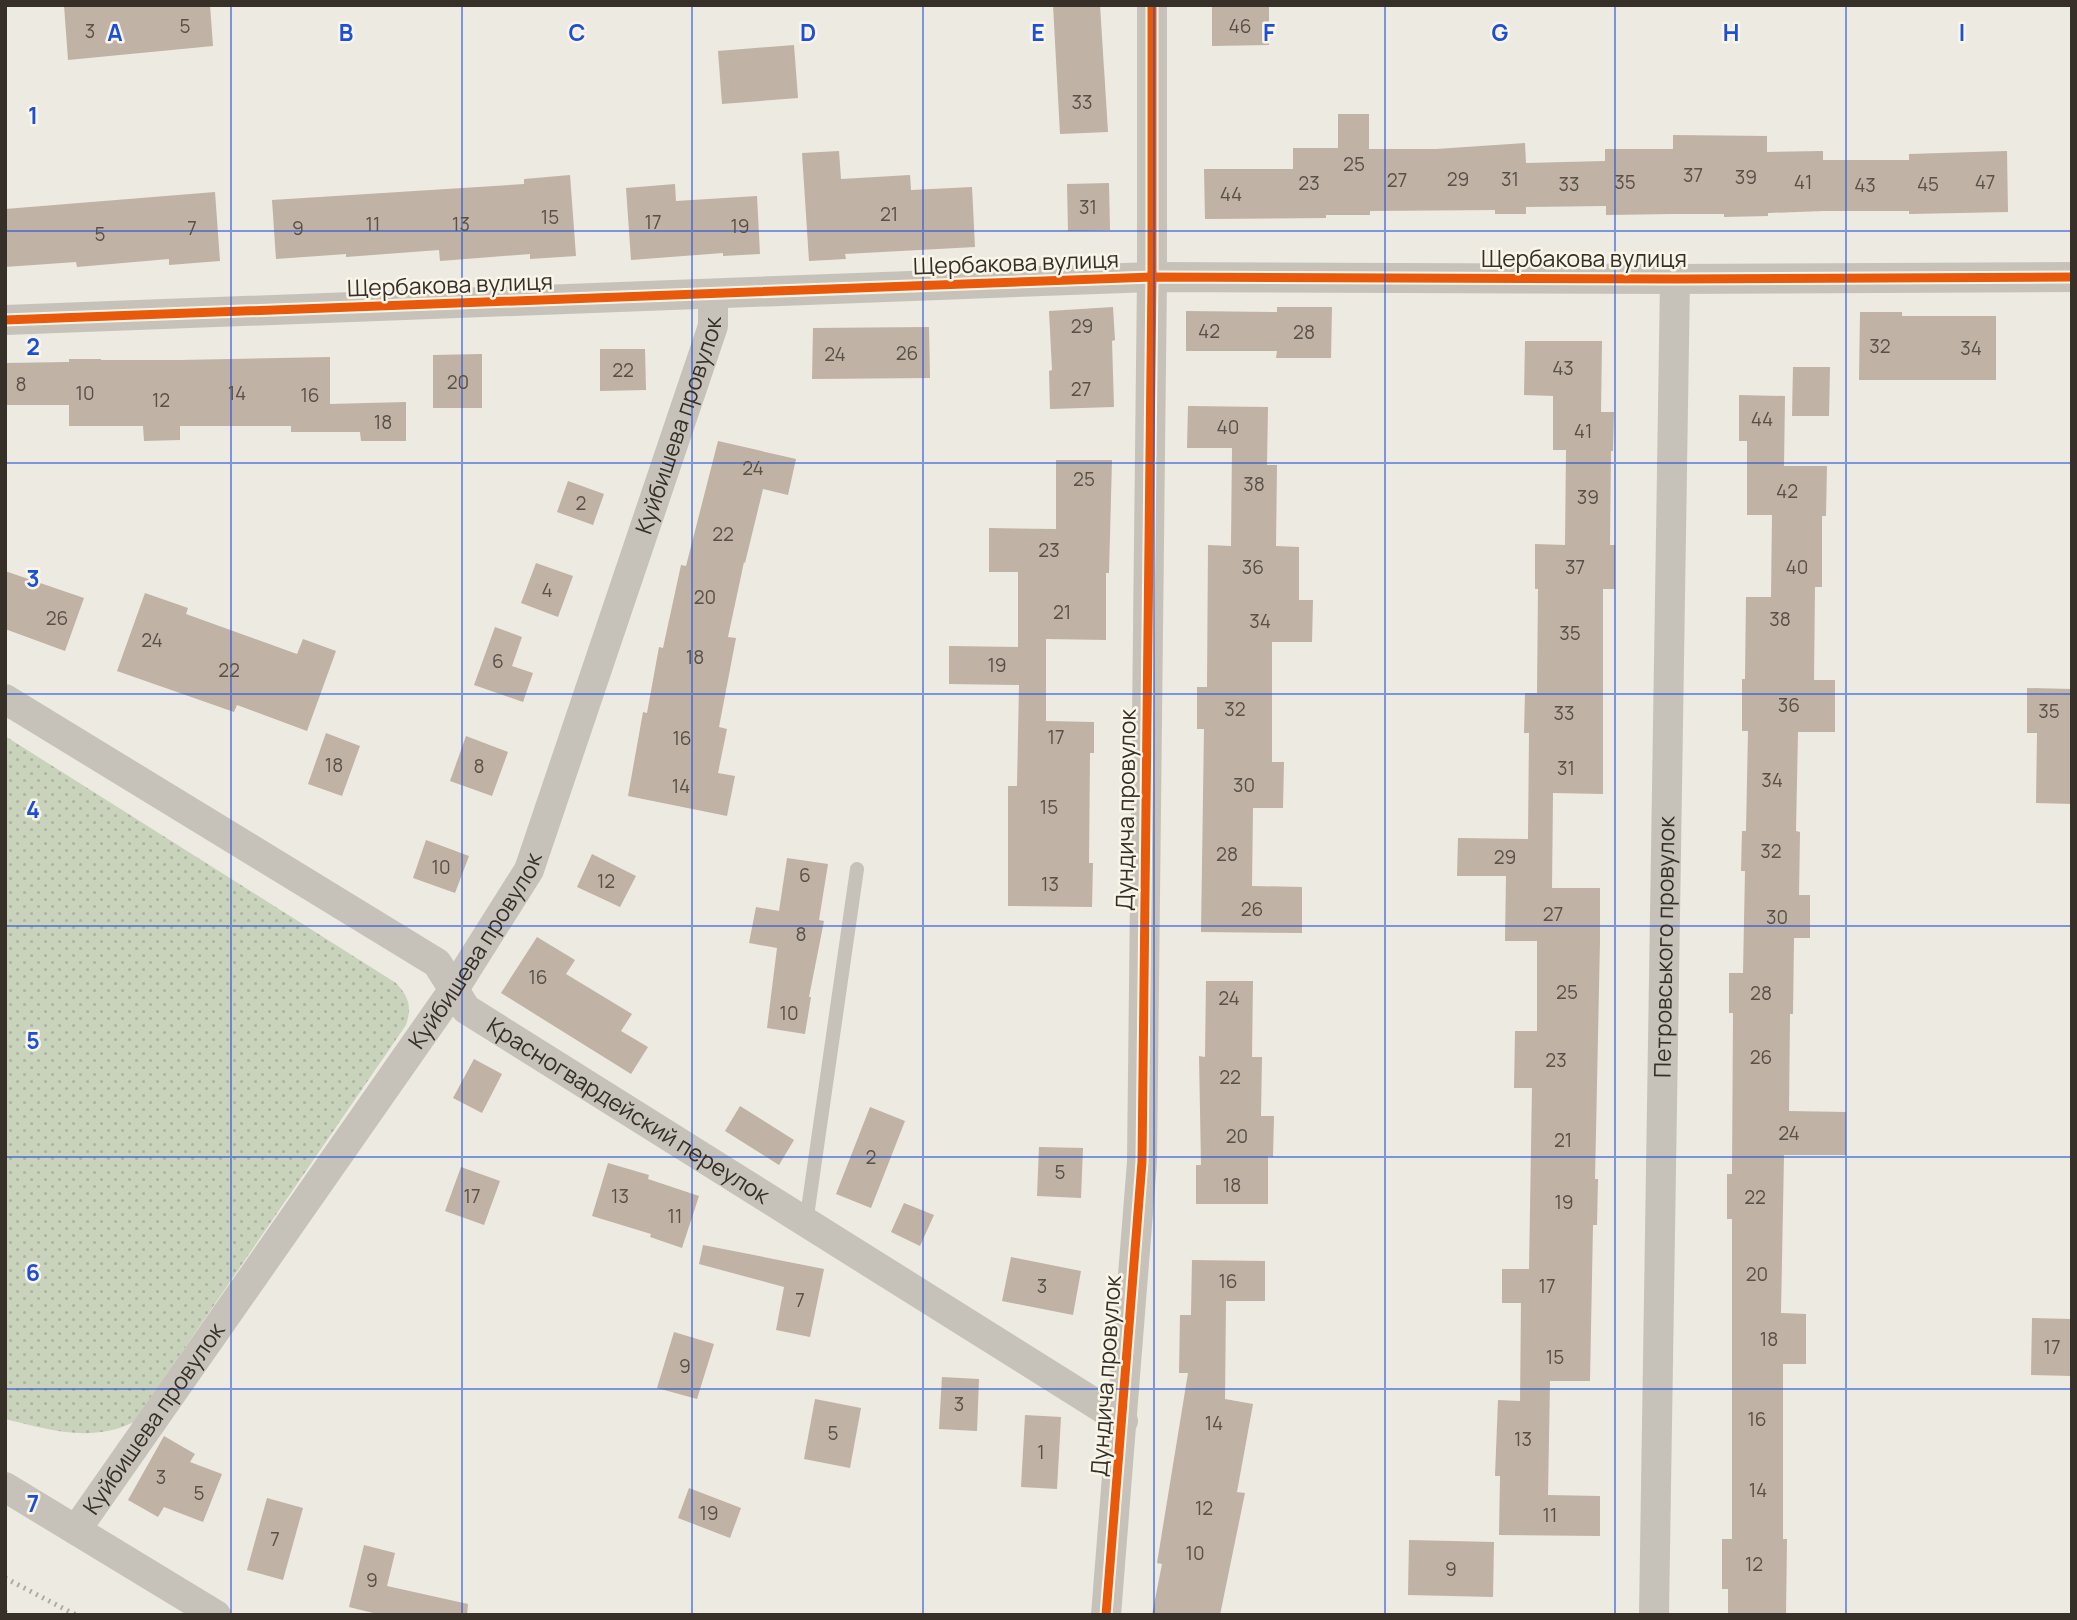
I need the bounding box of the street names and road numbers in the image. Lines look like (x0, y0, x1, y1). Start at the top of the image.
street label: Щербакова вулиця (912, 242, 1120, 282)
street label: Щербакова вулиця (1481, 242, 1687, 274)
street label: Щербакова вулиця (346, 264, 554, 304)
street label: Куйбишева провулок (627, 317, 728, 538)
street label: Дундича провулок (1107, 708, 1143, 911)
street label: Петровського провулок (1645, 815, 1682, 1078)
street label: Куйбишева провулок (400, 848, 549, 1055)
street label: Красногвардейский переулок (481, 1009, 777, 1211)
street label: Дундича провулок (1082, 1273, 1128, 1478)
street label: Куйбишева провулок (75, 1315, 232, 1520)

